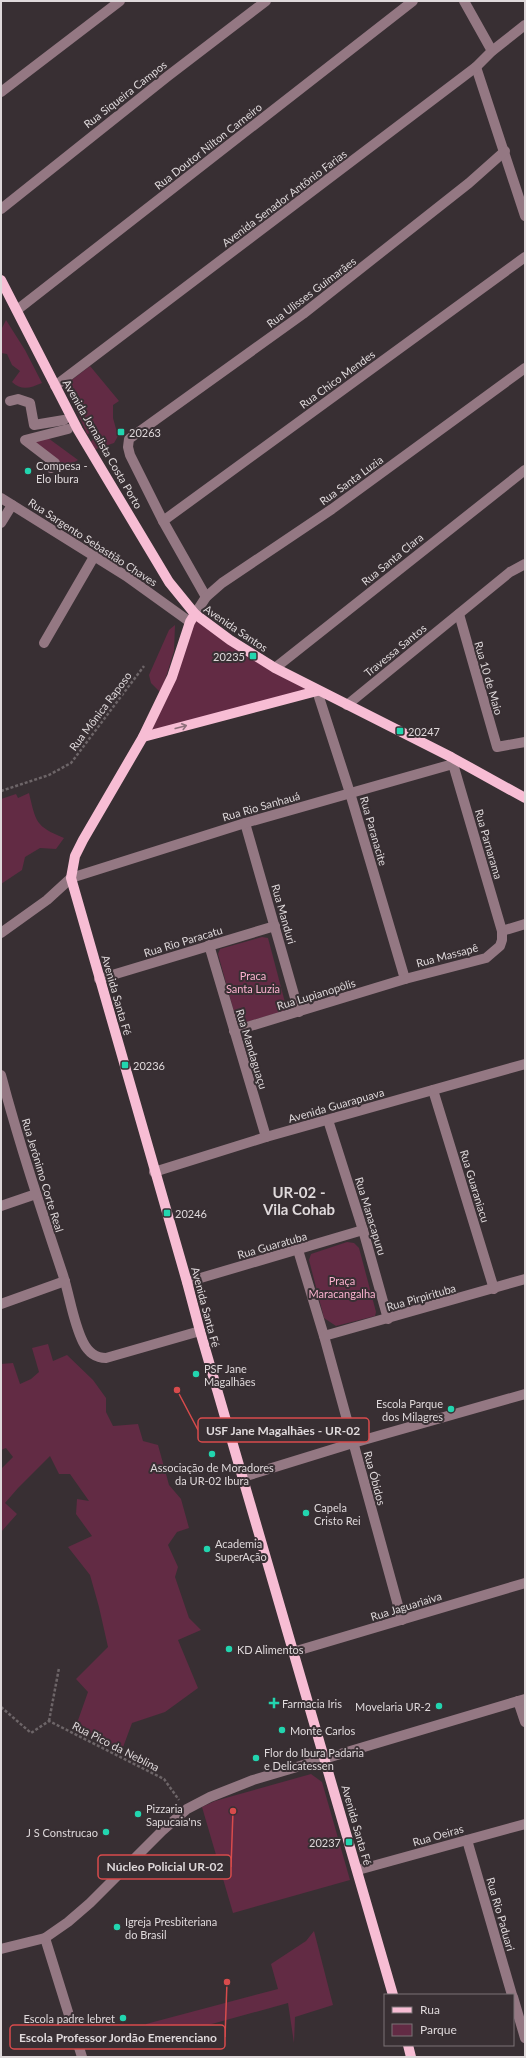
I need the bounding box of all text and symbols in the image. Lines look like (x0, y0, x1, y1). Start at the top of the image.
street label: Rua Siqueira Campos (81, 57, 169, 130)
street label: Rua Doutor Nilton Carneiro (152, 100, 264, 192)
street label: Avenida Senador Antônio Farias (219, 147, 349, 249)
street label: Rua Ulisses Guimarães (264, 254, 358, 330)
street label: Rua Chico Mendes (297, 347, 377, 411)
street label: Avenida Jornalista Costa Porto (61, 377, 145, 511)
place label: 20263 (129, 426, 161, 439)
marker: 20263 (116, 427, 126, 437)
street label: Rua Santa Luzia (317, 453, 385, 507)
place label: Compesa - Elo Ibura (36, 459, 88, 485)
marker: Compesa - Elo Ibura (23, 466, 33, 476)
street label: Rua Sargento Sebastião Chaves (26, 495, 160, 589)
street label: Rua Santa Clara (359, 530, 425, 588)
street label: Avenida Santos (202, 602, 270, 654)
street label: Travessa Santos (361, 621, 429, 679)
street label: Rua 10 de Maio (472, 640, 506, 716)
place label: 20235 (213, 650, 245, 663)
marker: 20235 (248, 651, 258, 661)
street label: Rua Mônica Raposo (66, 669, 134, 753)
one-way arrow (174, 723, 187, 730)
place label: 20247 (408, 725, 440, 738)
marker: 20247 (395, 726, 405, 736)
street label: Rua Rio Sanhauá (221, 789, 301, 823)
street label: Rua Paranacite (358, 795, 390, 867)
street label: Rua Parnarama (473, 807, 505, 881)
street label: Rua Manduri (269, 883, 299, 946)
street label: Rua Rio Paracatu (142, 923, 224, 959)
street label: Rua Massapê (415, 940, 480, 970)
street label: Avenida Santa Fé (99, 953, 135, 1037)
park label: Praca Santa Luzia (226, 969, 280, 995)
street label: Rua Lupianopôlis (275, 976, 357, 1012)
street label: Rua Mandaguaçu (234, 1007, 270, 1091)
place label: 20236 (133, 1059, 165, 1072)
marker: 20236 (120, 1060, 130, 1070)
street label: Avenida Guarapuava (287, 1085, 385, 1125)
street label: Rua Jerônimo Corte Real (19, 1117, 67, 1233)
street label: Rua Guaraniacu (458, 1148, 492, 1224)
street label: Rua Manacapuru (353, 1175, 389, 1257)
district label: UR-02 - Vila Cohab (262, 1183, 335, 1218)
place label: 20246 (175, 1207, 207, 1220)
marker: 20246 (162, 1208, 172, 1218)
street label: Rua Guaratuba (236, 1229, 308, 1261)
street label: Avenida Santa Fé (189, 1265, 223, 1349)
park label: Praça Maracangalha (308, 1274, 376, 1300)
street label: Rua Pirpirituba (385, 1281, 457, 1313)
place label: PSF Jane Magalhães (204, 1362, 256, 1388)
marker: PSF Jane Magalhães (191, 1369, 201, 1379)
place label: Escola Parque dos Milagres (376, 1397, 443, 1423)
marker: Escola Parque dos Milagres (446, 1404, 456, 1414)
callout: USF Jane Magalhães - UR-02 (198, 1418, 369, 1442)
text: USF Jane Magalhães - UR-02 (206, 1423, 360, 1438)
marker: Associação de Moradores da UR-02 Ibura (207, 1449, 217, 1459)
street label: Rua Óbidos (362, 1449, 389, 1507)
place label: Associação de Moradores da UR-02 Ibura (150, 1461, 274, 1487)
place label: Capela Cristo Rei (314, 1501, 361, 1527)
marker: Capela Cristo Rei (301, 1508, 311, 1518)
place label: Academia SuperAção (215, 1537, 267, 1563)
marker: Academia SuperAção (202, 1544, 212, 1554)
street label: Rua Jaguariaiva (369, 1589, 443, 1623)
place label: KD Alimentos (237, 1643, 304, 1656)
marker: KD Alimentos (224, 1644, 234, 1654)
place label: Farmacia Iris (282, 1697, 342, 1710)
marker: Farmacia Iris (269, 1698, 279, 1708)
place label: Movelaria UR-2 (355, 1700, 431, 1713)
marker: Movelaria UR-2 (434, 1701, 444, 1711)
street label: Rua Pico da Neblina (70, 1718, 162, 1774)
place label: Monte Carlos (290, 1724, 356, 1737)
marker: Monte Carlos (277, 1725, 287, 1735)
place label: Flor do Ibura Padaria e Delicatessen (264, 1746, 364, 1772)
marker: Flor do Ibura Padaria e Delicatessen (251, 1753, 261, 1763)
street label: Avenida Santa Fé (339, 1783, 375, 1867)
place label: Pizzaria Sapucaia'ns (146, 1802, 202, 1828)
marker: Pizzaria Sapucaia'ns (133, 1809, 143, 1819)
street label: Rua Oeiras (411, 1821, 465, 1848)
place label: J S Construcao (26, 1826, 98, 1839)
marker: J S Construcao (101, 1827, 111, 1837)
place label: 20237 (309, 1836, 341, 1849)
marker: 20237 (344, 1837, 354, 1847)
callout: Núcleo Policial UR-02 (98, 1855, 231, 1879)
text: Núcleo Policial UR-02 (107, 1859, 223, 1874)
street label: Rua Rio Paduari (484, 1876, 518, 1953)
place label: Igreja Presbiteriana do Brasil (125, 1915, 217, 1941)
marker: Igreja Presbiteriana do Brasil (112, 1922, 122, 1932)
legend (384, 1994, 514, 2046)
text: Rua (420, 2002, 440, 2017)
place label: Escola padre lebret (23, 2012, 115, 2025)
marker: Escola padre lebret (118, 2013, 128, 2023)
text: Parque (420, 2022, 457, 2037)
callout: Escola Professor Jordão Emerenciano (10, 2025, 225, 2049)
text: Escola Professor Jordão Emerenciano (19, 2030, 217, 2045)

